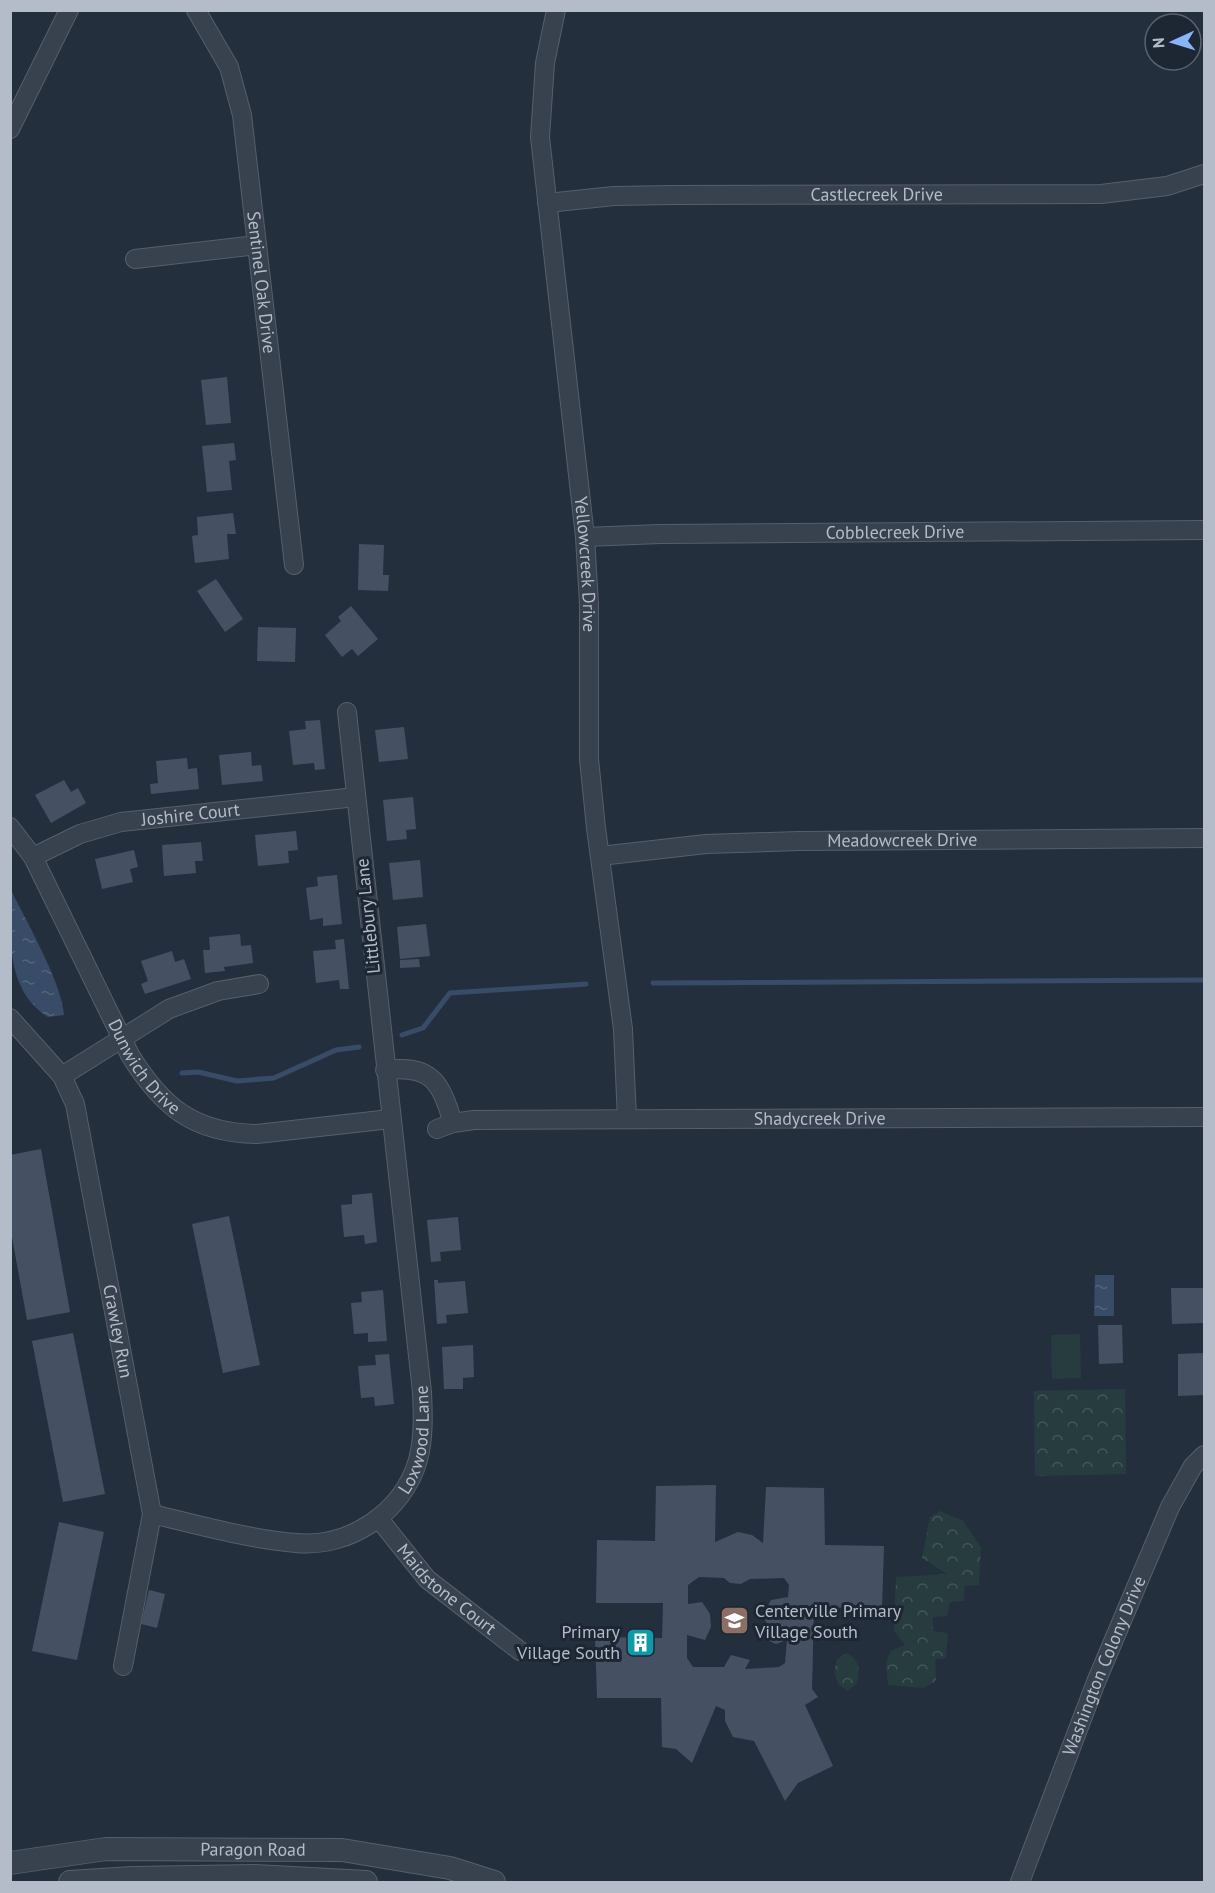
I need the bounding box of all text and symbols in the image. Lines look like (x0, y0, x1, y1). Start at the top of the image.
north arrow (1143, 12, 1203, 72)
text: N (1148, 37, 1168, 49)
street label: Castlecreek Drive (810, 182, 943, 206)
street label: Sentinel Oak Drive (242, 210, 281, 355)
street label: Yellowcreek Drive (569, 495, 601, 632)
street label: Cobblecreek Drive (826, 520, 964, 544)
street label: Joshire Court (139, 797, 241, 831)
street label: Meadowcreek Drive (827, 828, 977, 852)
street label: Littlebury Lane (350, 857, 385, 975)
street label: Dunwich Drive (103, 1015, 185, 1120)
street label: Shadycreek Drive (754, 1106, 886, 1130)
street label: Crawley Run (98, 1282, 138, 1380)
street label: Loxwood Lane (393, 1384, 434, 1498)
street label: Maidstone Court (392, 1539, 501, 1639)
street label: Washington Colony Drive (1057, 1572, 1151, 1759)
place label: Centerville Primary Village South (754, 1599, 902, 1643)
school or university icon: Centerville Primary Village South (718, 1605, 750, 1637)
place label: Primary Village South (516, 1620, 621, 1664)
building icon: Primary Village South (625, 1626, 657, 1658)
street label: Paragon Road (200, 1837, 306, 1861)

